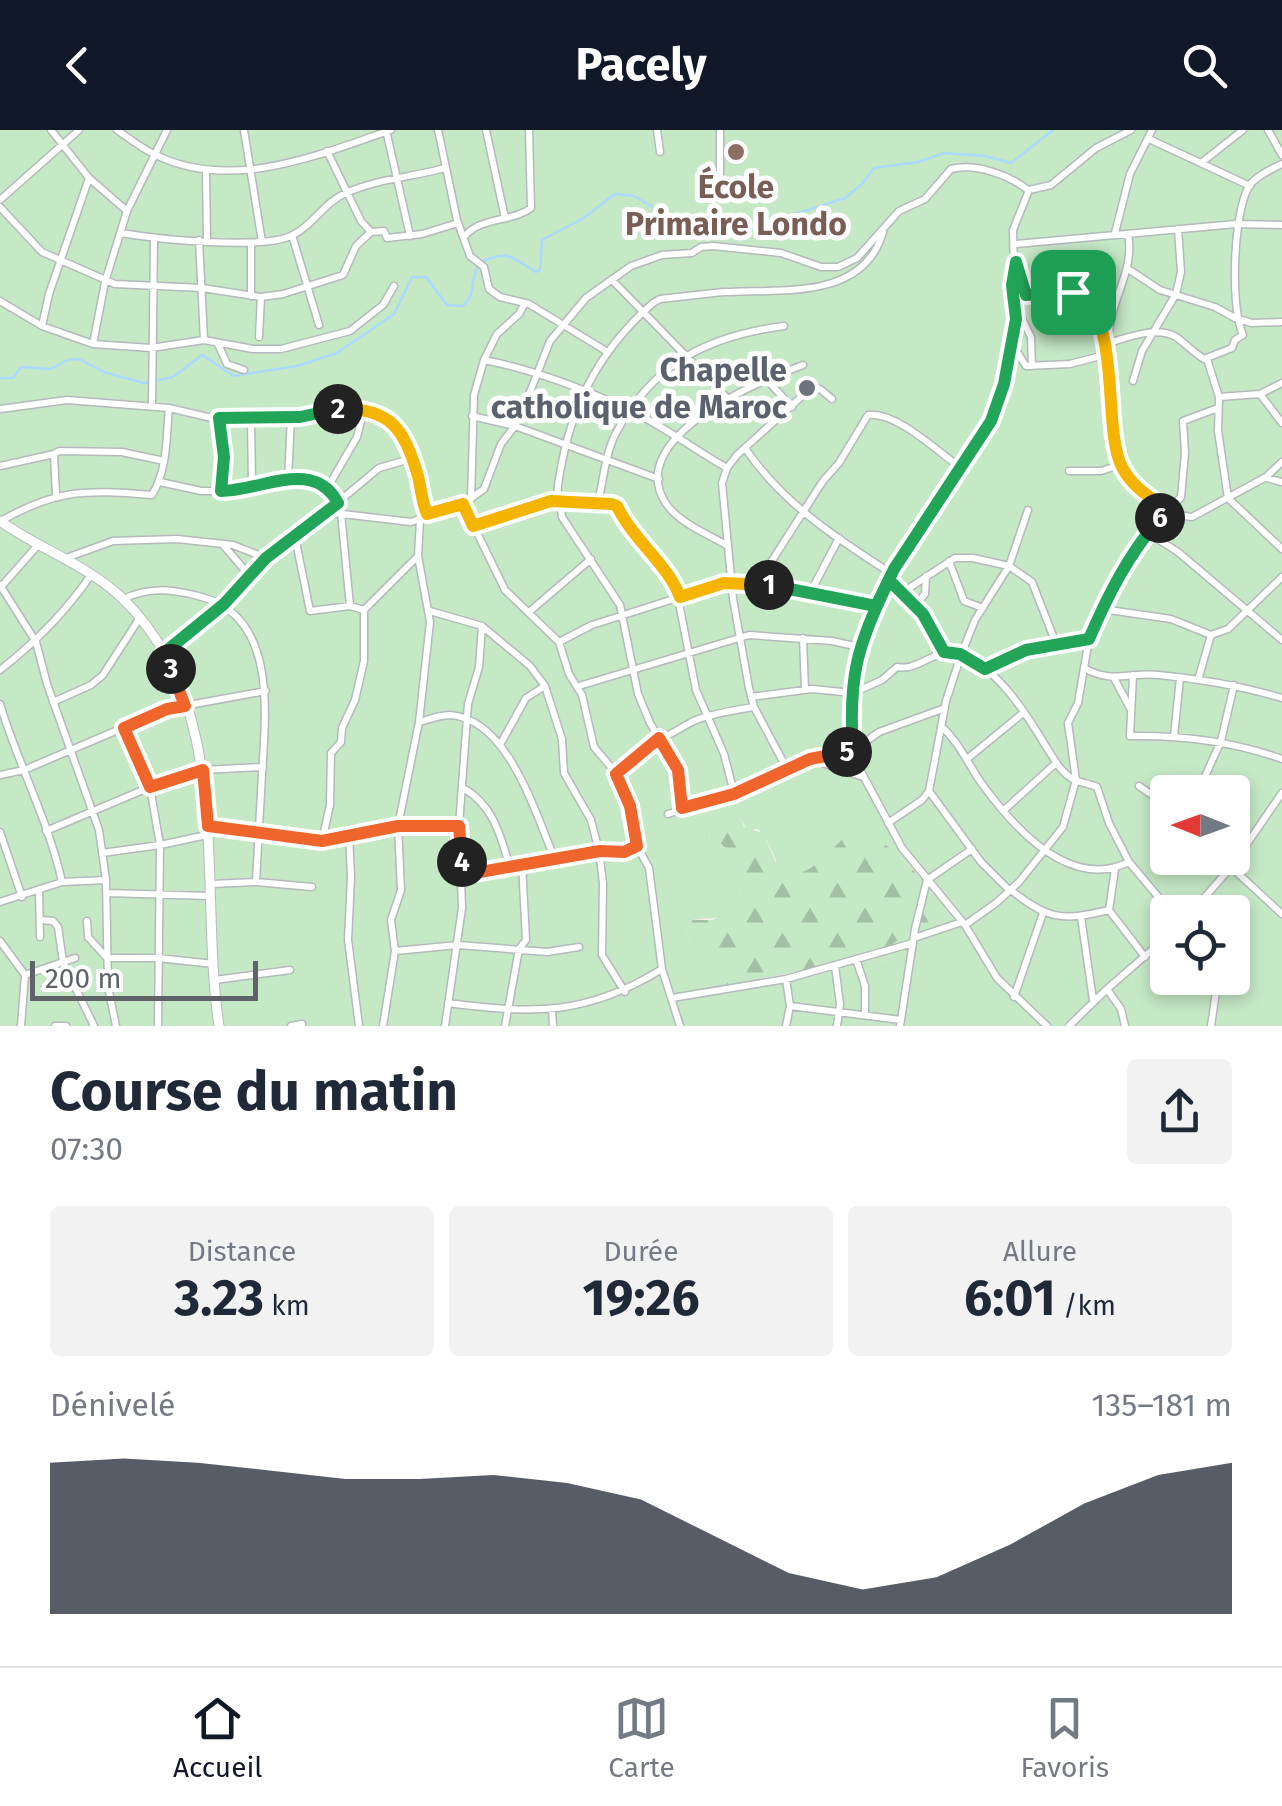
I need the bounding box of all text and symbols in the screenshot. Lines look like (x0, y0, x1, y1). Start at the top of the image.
icon: back (50, 38, 105, 93)
text: Pacely (575, 38, 707, 92)
icon: search (1177, 38, 1232, 93)
marker: École Primaire Londo (725, 141, 747, 163)
place label: École Primaire Londo (625, 166, 847, 243)
pin (1031, 250, 1116, 335)
icon: arrive (1046, 265, 1101, 320)
place label: Chapelle catholique de Maroc (491, 351, 788, 426)
marker: Chapelle catholique de Maroc (796, 377, 818, 399)
pin: 2 (313, 384, 363, 434)
text: 2 (331, 392, 345, 425)
pin: 6 (1135, 493, 1185, 543)
text: 6 (1152, 501, 1168, 534)
pin: 1 (744, 560, 794, 610)
text: 1 (763, 568, 776, 601)
pin: 3 (146, 644, 196, 694)
text: 3 (164, 652, 178, 685)
pin: 5 (822, 727, 872, 777)
text: 5 (839, 735, 855, 768)
north arrow (1150, 775, 1250, 875)
map controls (1150, 775, 1250, 995)
pin: 4 (437, 837, 487, 887)
text: 4 (454, 845, 470, 878)
button: locate (1150, 895, 1250, 995)
scale bar (30, 956, 258, 1000)
text: 200 m (45, 962, 122, 995)
text: Course du matin (50, 1059, 458, 1125)
button: share (1127, 1059, 1232, 1164)
text: 07:30 (50, 1130, 123, 1168)
text: Distance (188, 1235, 296, 1268)
text: Durée (604, 1235, 678, 1268)
text: Allure (1003, 1235, 1077, 1268)
text: 3.23 (174, 1268, 264, 1328)
text: 19:26 (582, 1268, 700, 1328)
text: 6:01 (964, 1268, 1056, 1328)
text: km (264, 1289, 310, 1322)
text: /km (1056, 1289, 1116, 1322)
text: Dénivelé (50, 1386, 176, 1424)
text: 135–181 m (1091, 1386, 1232, 1424)
tab: Accueil (173, 1691, 263, 1784)
tab: Carte (608, 1691, 675, 1784)
tab: Favoris (1020, 1691, 1109, 1784)

